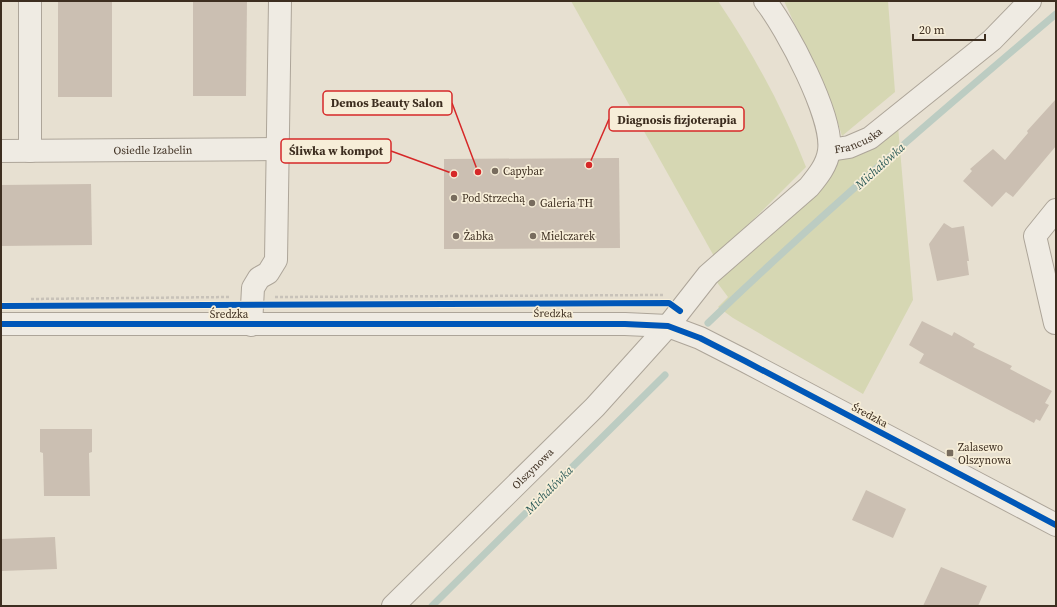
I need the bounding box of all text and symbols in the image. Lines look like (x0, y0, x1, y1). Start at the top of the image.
scale bar (913, 16, 985, 42)
text: 20 m (919, 22, 945, 38)
callout: Demos Beauty Salon (323, 91, 452, 115)
text: Demos Beauty Salon (331, 95, 444, 111)
callout: Diagnosis fizjoterapia (609, 107, 744, 131)
text: Diagnosis fizjoterapia (617, 112, 737, 128)
street label: Francuska (833, 124, 886, 157)
callout: Śliwka w kompot (281, 139, 391, 163)
water label: Michałówka (851, 139, 909, 193)
street label: Osiedle Izabelin (113, 143, 193, 158)
text: Śliwka w kompot (289, 143, 384, 159)
place label: Capybar (503, 164, 544, 179)
marker: Capybar (490, 166, 500, 176)
place label: Pod Strzechą (462, 191, 525, 206)
marker: Pod Strzechą (449, 193, 459, 203)
place label: Galeria TH (540, 196, 594, 211)
marker: Galeria TH (527, 198, 537, 208)
place label: Żabka (464, 229, 494, 244)
place label: Mielczarek (541, 229, 596, 244)
marker: Żabka (451, 231, 461, 241)
marker: Mielczarek (528, 231, 538, 241)
street label: Średzka (534, 306, 573, 321)
street label: Średzka (210, 307, 249, 322)
street label: Średzka (849, 400, 891, 431)
place label: Zalasewo Olszynowa (958, 440, 1011, 468)
street label: Olszynowa (509, 445, 557, 493)
marker: Zalasewo Olszynowa (945, 448, 955, 458)
water label: Michałówka (521, 462, 577, 518)

